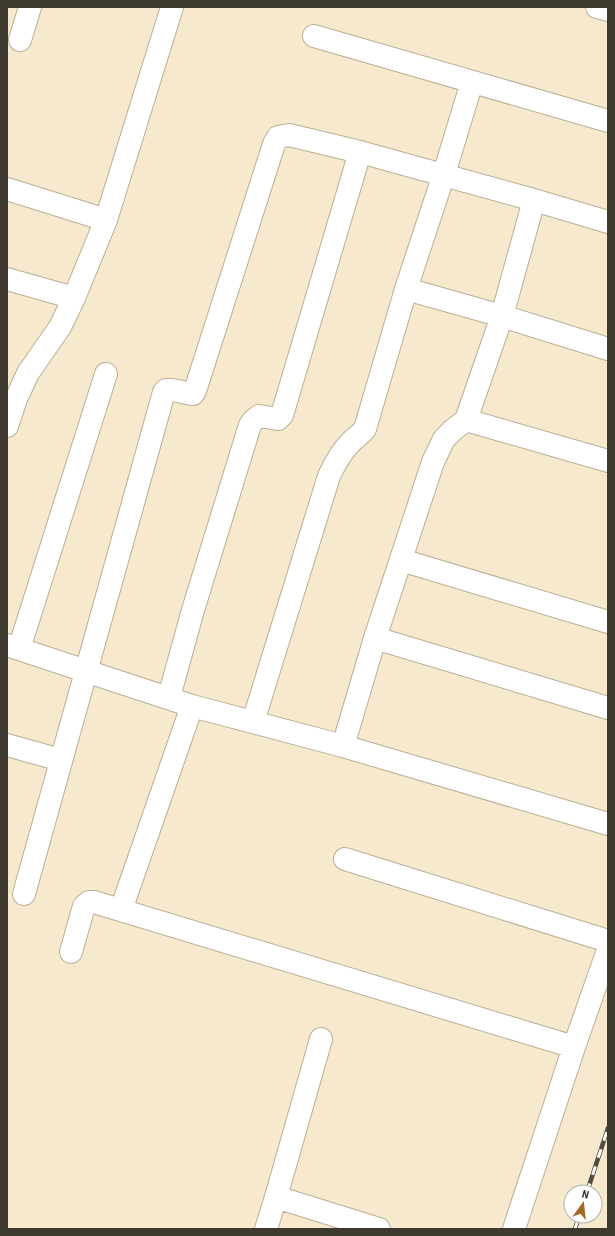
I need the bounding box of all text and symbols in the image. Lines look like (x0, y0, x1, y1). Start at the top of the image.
north arrow (563, 1184, 603, 1224)
text: N (581, 1188, 591, 1202)

